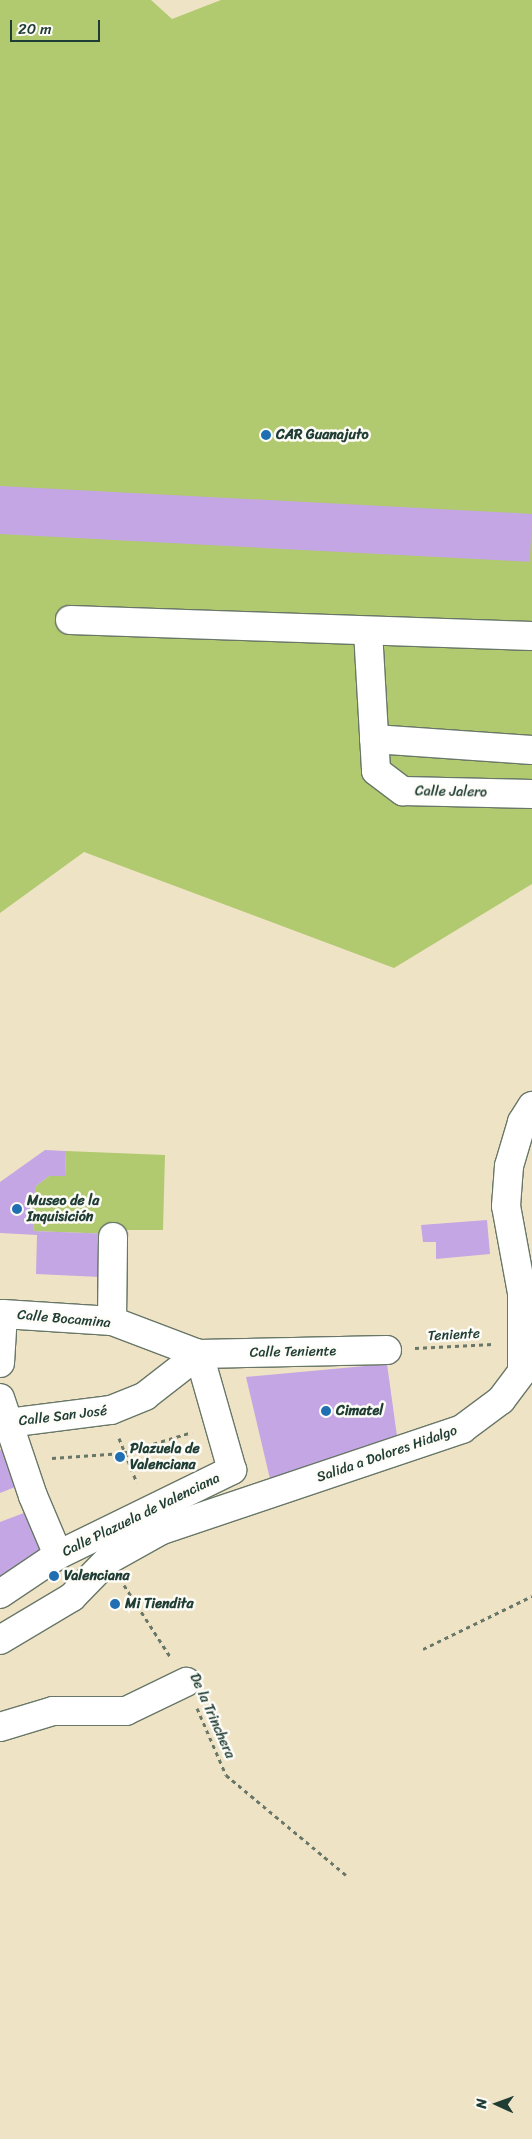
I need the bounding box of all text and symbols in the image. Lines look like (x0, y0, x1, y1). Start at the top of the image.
scale bar (12, 10, 102, 42)
text: 20 m (18, 16, 52, 42)
place label: CAR Guanajuto (276, 427, 369, 443)
marker: CAR Guanajuto (260, 429, 272, 441)
street label: Calle Jalero (415, 783, 487, 801)
place label: Museo de la Inquisición (27, 1193, 99, 1226)
marker: Museo de la Inquisición (11, 1203, 23, 1215)
street label: Calle Bocamina (17, 1307, 111, 1331)
street label: Teniente (427, 1325, 481, 1345)
street label: Calle Teniente (249, 1343, 337, 1361)
street label: Calle San José (18, 1402, 108, 1430)
place label: Cimatel (336, 1403, 383, 1419)
marker: Cimatel (320, 1405, 332, 1417)
street label: Salida a Dolores Hidalgo (315, 1422, 459, 1486)
place label: Plazuela de Valenciana (130, 1441, 200, 1474)
marker: Plazuela de Valenciana (114, 1451, 126, 1463)
street label: Calle Plazuela de Valenciana (59, 1469, 223, 1561)
place label: Valenciana (64, 1568, 130, 1584)
marker: Valenciana (48, 1570, 60, 1582)
place label: Mi Tiendita (125, 1596, 194, 1612)
marker: Mi Tiendita (109, 1598, 121, 1610)
street label: De la Trinchera (186, 1671, 238, 1761)
north arrow (472, 2079, 522, 2129)
text: N (469, 2098, 494, 2109)

